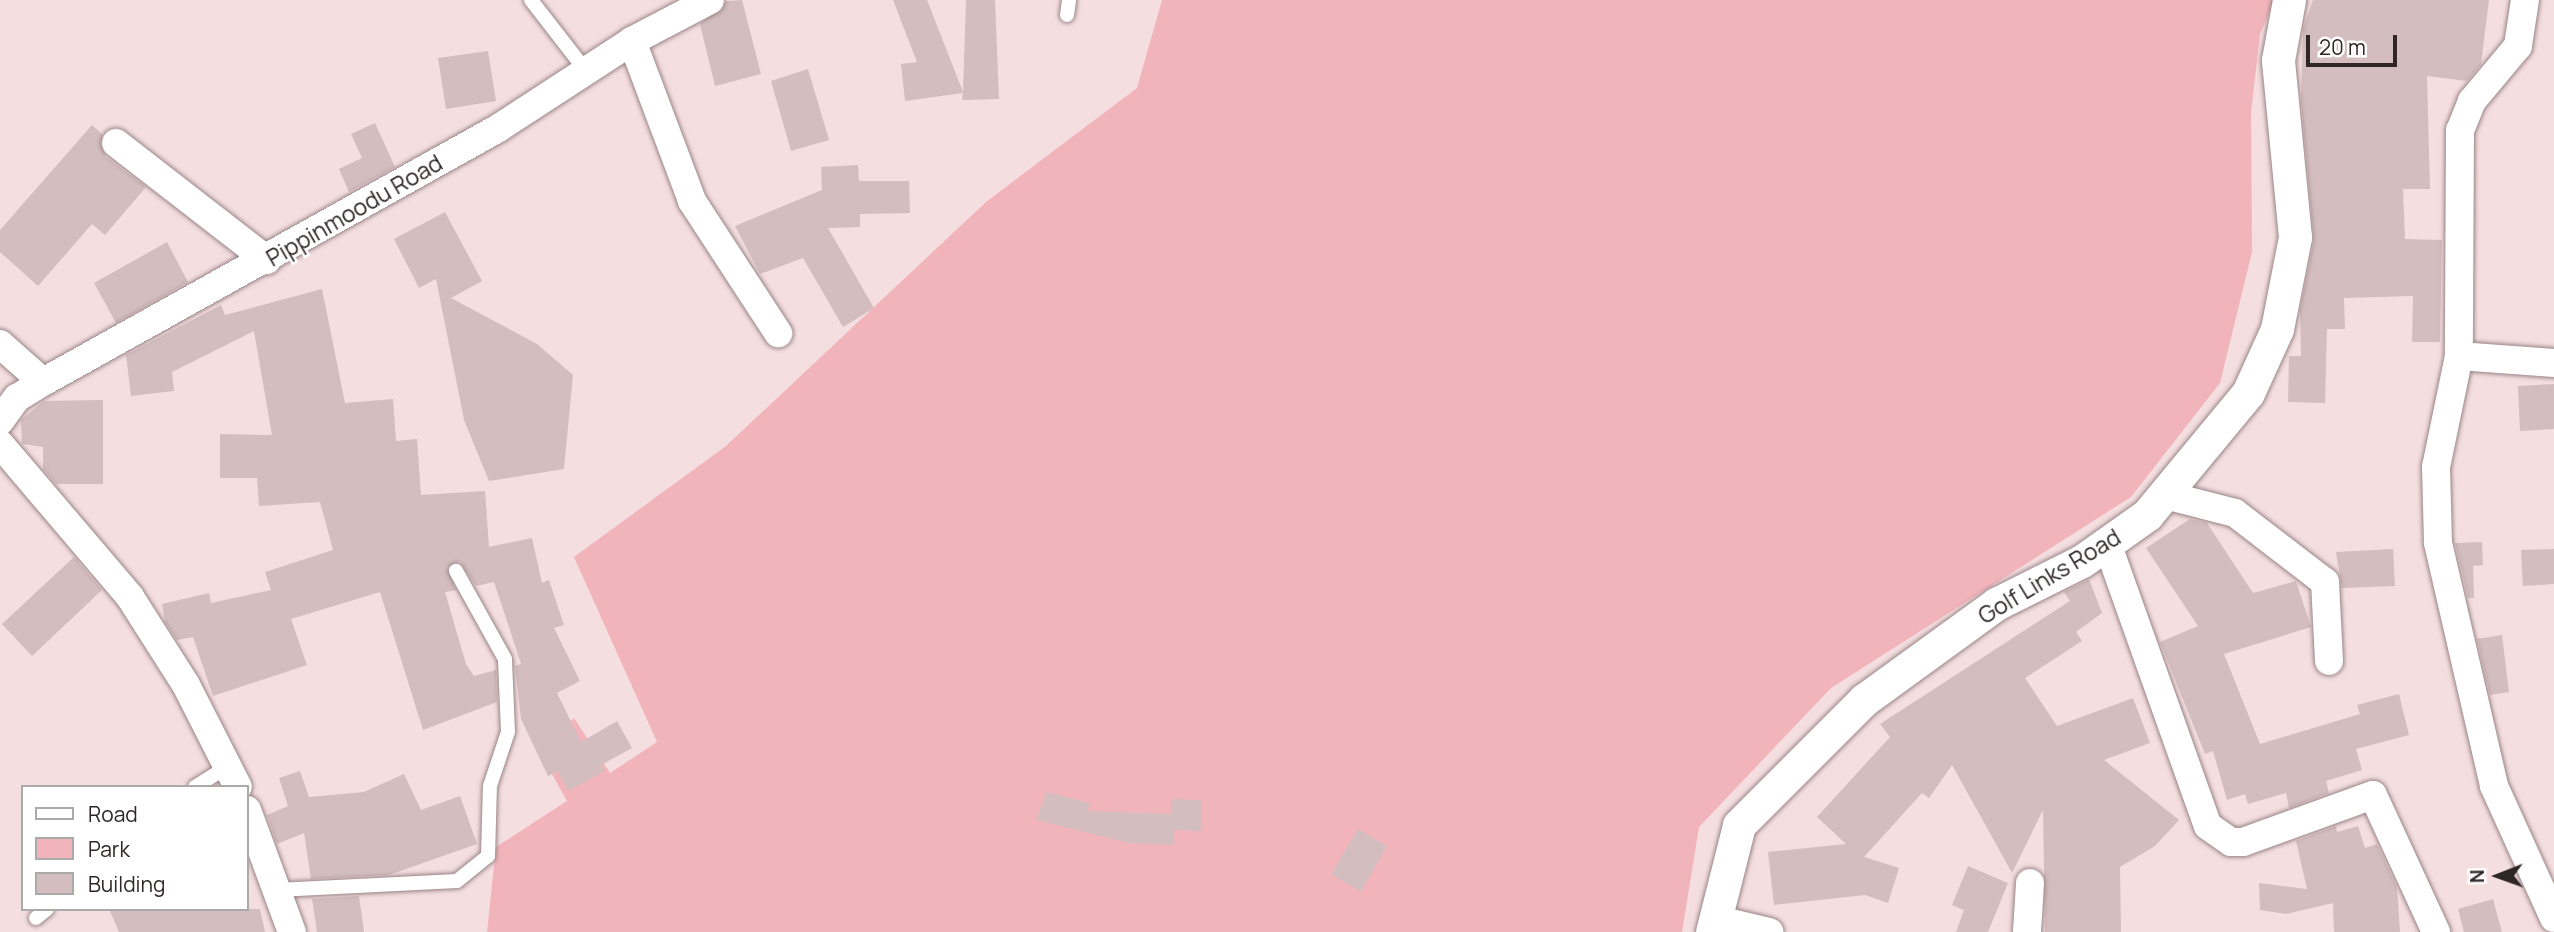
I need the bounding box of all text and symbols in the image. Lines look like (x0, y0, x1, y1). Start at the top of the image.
scale bar (2309, 21, 2400, 65)
text: 20 m (2319, 33, 2366, 61)
street label: Pippinmoodu Road (261, 148, 447, 272)
street label: Golf Links Road (1973, 523, 2125, 629)
legend (21, 785, 248, 911)
text: Road (88, 800, 138, 828)
text: Park (88, 835, 130, 863)
north arrow (2463, 841, 2533, 911)
text: N (2464, 869, 2490, 883)
text: Building (88, 870, 165, 898)

